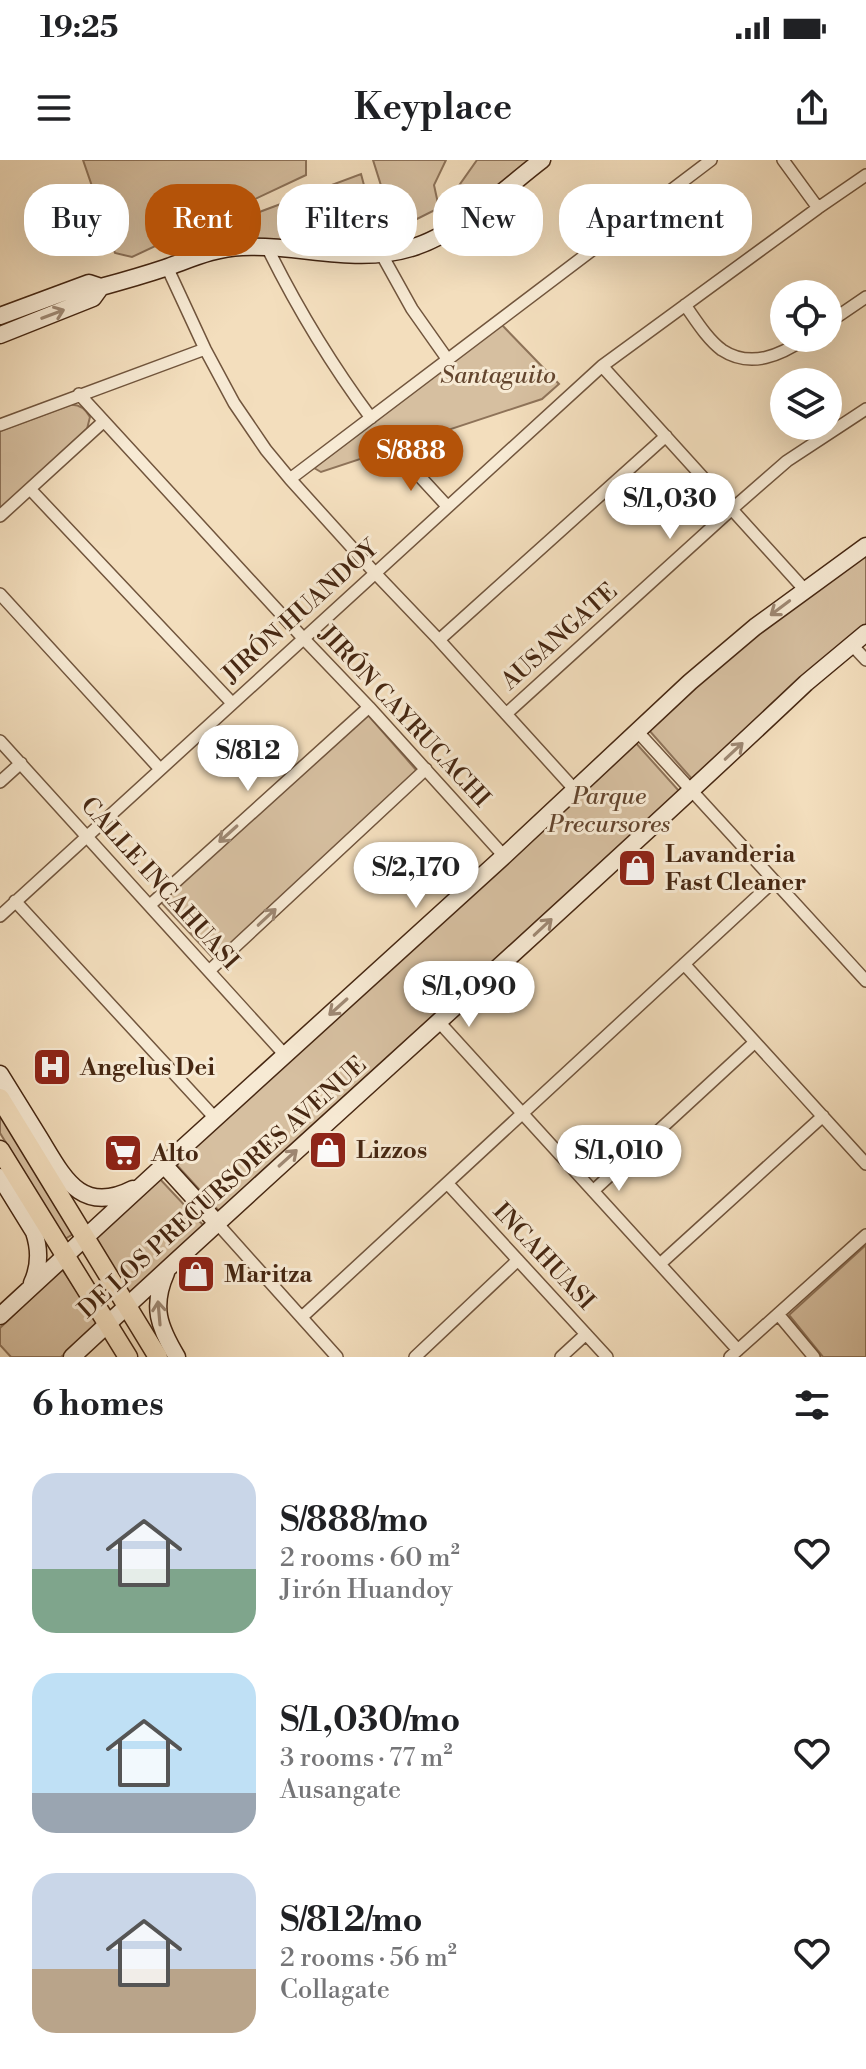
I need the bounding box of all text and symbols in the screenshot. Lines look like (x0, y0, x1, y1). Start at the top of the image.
text: 19:25 (40, 9, 118, 47)
icon: menu (32, 86, 76, 130)
text: Keyplace (354, 86, 512, 131)
icon: share (790, 86, 834, 130)
chip: Buy (24, 184, 129, 256)
chip: Rent (145, 184, 261, 256)
chip: Filters (277, 184, 417, 256)
chip: New (433, 184, 543, 256)
chip: Apartment (559, 184, 752, 256)
map controls (770, 280, 842, 440)
button: locate (770, 280, 842, 352)
one-way arrow (40, 306, 65, 321)
park label: Santaguito (440, 361, 556, 391)
button: layers (770, 368, 842, 440)
pin: S/888 (355, 425, 467, 493)
text: S/888 (376, 435, 446, 467)
pin: S/1,030 (596, 473, 744, 541)
text: S/1,030 (623, 483, 717, 515)
street label: JIRÓN HUANDOY (214, 531, 386, 690)
street label: AUSANGATE (495, 577, 624, 697)
one-way arrow (770, 599, 791, 616)
street label: JIRÓN CAYRUCACHI (312, 618, 498, 814)
pin: S/812 (192, 725, 304, 793)
text: S/812 (215, 735, 281, 767)
one-way arrow (724, 741, 744, 760)
park label: Parque Precursores (547, 782, 670, 840)
street label: CALLE INCAHUASI (74, 791, 245, 976)
one-way arrow (219, 825, 239, 843)
place label: Lavanderia Fast Cleaner (665, 840, 806, 898)
pin: S/2,170 (342, 842, 490, 910)
shop icon: Lavanderia Fast Cleaner (616, 847, 658, 889)
text: S/2,170 (372, 852, 460, 884)
one-way arrow (257, 908, 277, 927)
one-way arrow (532, 918, 552, 936)
pin: S/1,090 (395, 961, 543, 1029)
text: S/1,090 (422, 971, 516, 1003)
one-way arrow (329, 998, 349, 1016)
hospital icon: Angelus Dei (31, 1046, 73, 1088)
street label: DE LOS PRECURSORES AVENUE (72, 1050, 373, 1325)
place label: Angelus Dei (79, 1053, 215, 1083)
pin: S/1,010 (545, 1125, 693, 1193)
shop icon: Lizzos (307, 1129, 349, 1171)
supermarket icon: Alto (102, 1132, 144, 1174)
text: S/1,010 (574, 1135, 664, 1167)
place label: Lizzos (356, 1136, 427, 1166)
place label: Alto (150, 1139, 199, 1169)
one-way arrow (277, 1149, 298, 1168)
street label: INCAHUASI (486, 1197, 600, 1316)
shop icon: Maritza (175, 1253, 217, 1295)
place label: Maritza (224, 1260, 313, 1290)
one-way arrow (152, 1300, 167, 1327)
icon: filters (790, 1383, 834, 1427)
text: 6 homes (32, 1384, 164, 1426)
text: S/888/mo (280, 1500, 428, 1542)
icon: home (96, 1505, 192, 1601)
icon: heart (790, 1531, 834, 1575)
text: 2 rooms · 60 m² (280, 1542, 460, 1574)
text: Jirón Huandoy (280, 1574, 453, 1606)
text: S/1,030/mo (280, 1700, 460, 1742)
icon: home (96, 1705, 192, 1801)
icon: heart (790, 1731, 834, 1775)
text: 3 rooms · 77 m² (280, 1742, 452, 1774)
text: Ausangate (280, 1774, 401, 1806)
text: S/812/mo (280, 1900, 423, 1942)
icon: home (96, 1905, 192, 2001)
icon: heart (790, 1931, 834, 1975)
text: 2 rooms · 56 m² (280, 1942, 457, 1974)
text: Collagate (280, 1974, 390, 2006)

